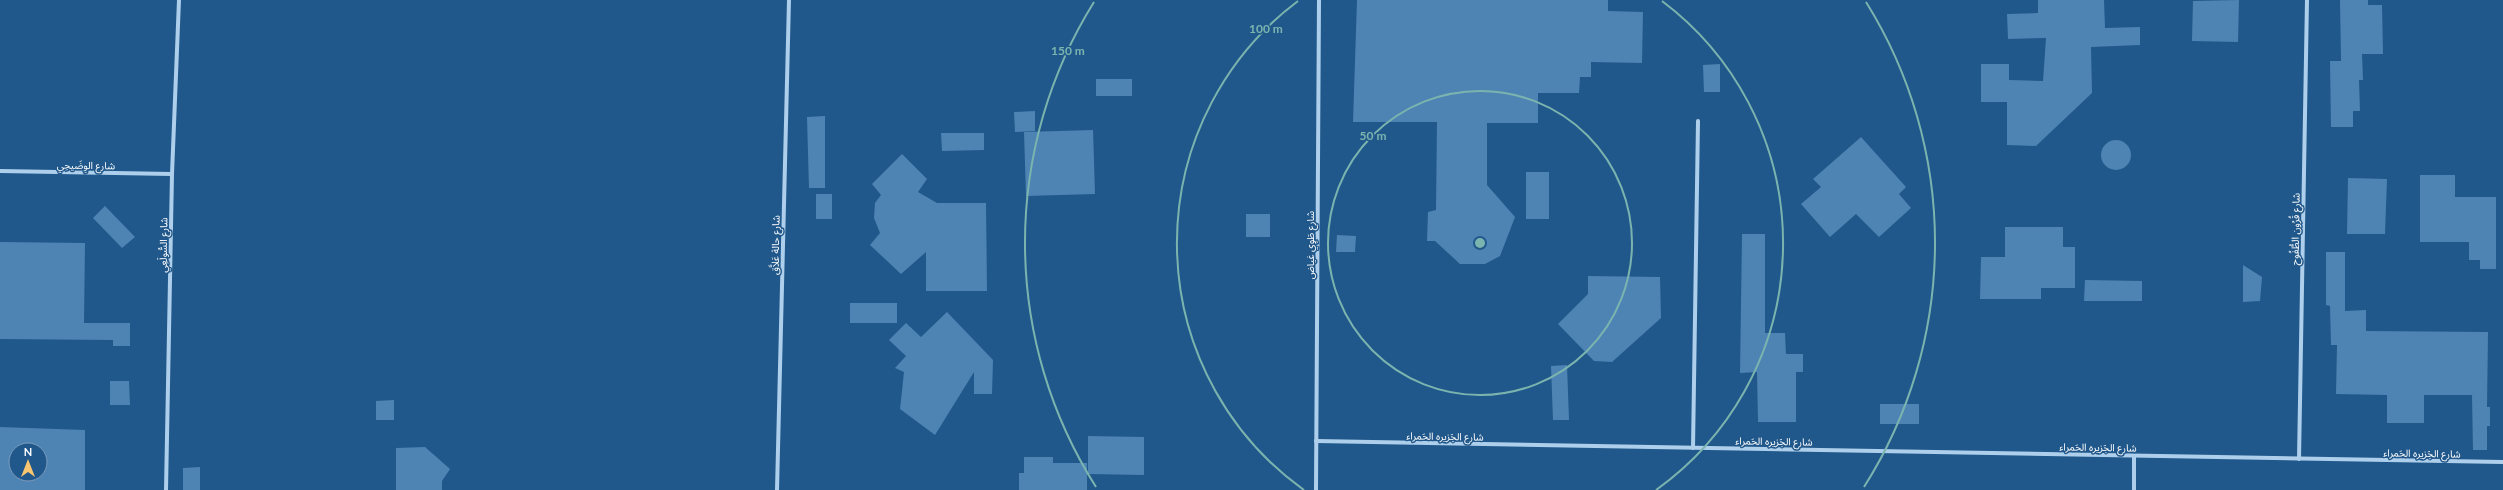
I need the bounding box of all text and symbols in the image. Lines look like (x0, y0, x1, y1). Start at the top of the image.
text: 100 m (1249, 21, 1283, 36)
text: 150 m (1051, 43, 1085, 58)
text: 50 m (1360, 128, 1386, 143)
street label: شارع الوِضَيحِي (57, 158, 115, 174)
street label: شارع قُرُون الطُّفُوح (2287, 192, 2304, 265)
street label: شارع طَوِي غياض (1304, 211, 1318, 279)
street label: شارع حالة عَلاَّق (768, 215, 784, 275)
street label: شارع السُّولَعِي (156, 217, 172, 273)
centre of rings (1473, 236, 1487, 250)
street label: شارع الجَزيره الحَمراء (1406, 429, 1484, 445)
street label: شارع الجَزيره الحَمراء (1735, 434, 1813, 450)
street label: شارع الجَزيره الحَمراء (2059, 440, 2137, 456)
north arrow (8, 442, 48, 482)
text: N (24, 445, 32, 458)
street label: شارع الجَزيره الحَمراء (2383, 446, 2461, 462)

